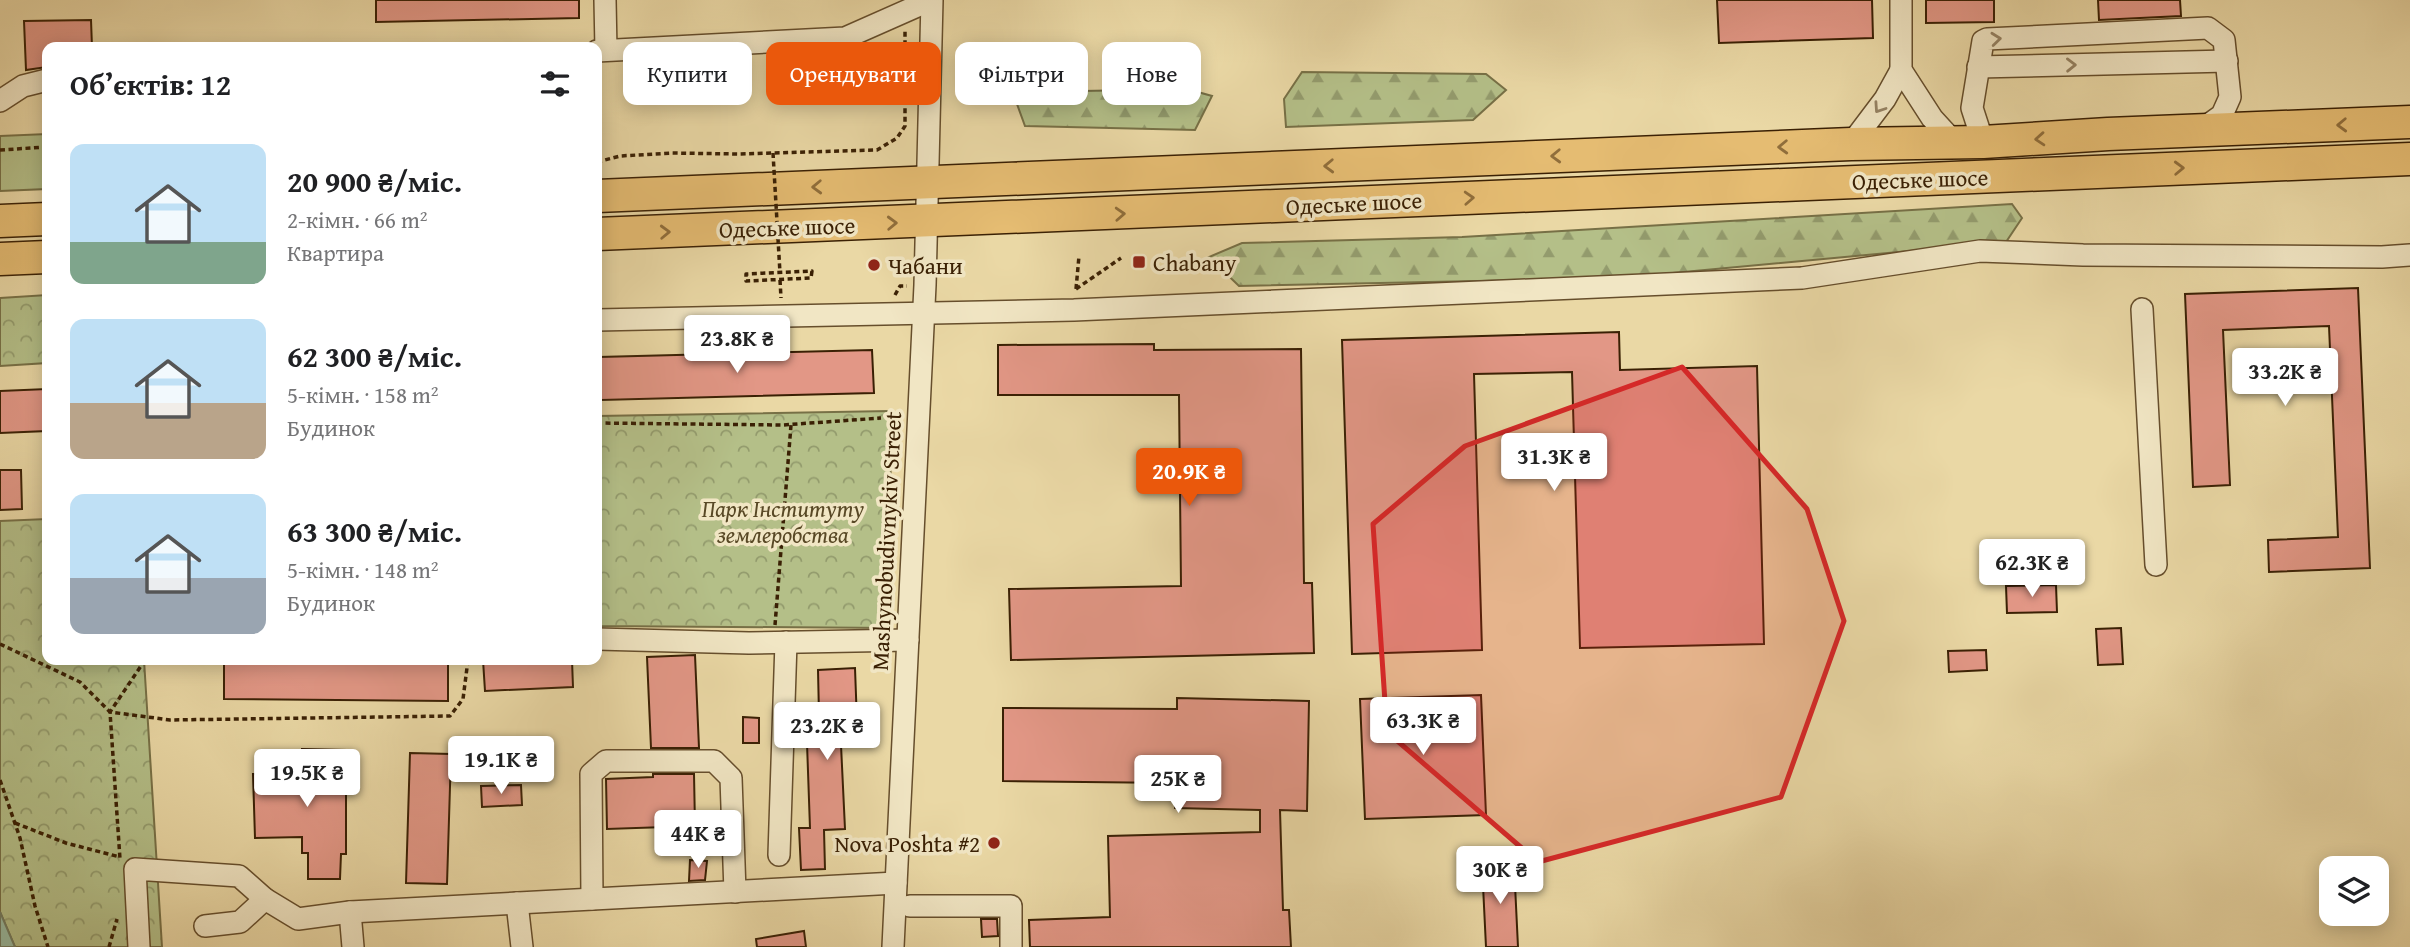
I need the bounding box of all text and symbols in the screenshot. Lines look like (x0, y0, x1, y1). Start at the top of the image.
one-way arrow (1990, 32, 2002, 47)
chip: Купити (623, 42, 752, 105)
chip: Орендувати (766, 42, 941, 105)
chip: Фільтри (955, 42, 1088, 105)
chip: Нове (1102, 42, 1201, 105)
one-way arrow (2065, 57, 2076, 72)
text: Об’єктів: 12 (70, 62, 231, 106)
icon: filters (536, 65, 574, 103)
one-way arrow (1874, 101, 1887, 114)
one-way arrow (2336, 118, 2347, 133)
one-way arrow (2034, 131, 2045, 146)
one-way arrow (1777, 139, 1788, 154)
one-way arrow (1550, 149, 1561, 164)
one-way arrow (1323, 158, 1334, 173)
text: 20 900 ₴/міс. (287, 159, 462, 203)
street label: Одеське шосе (1851, 160, 1989, 198)
one-way arrow (2174, 161, 2185, 176)
icon: home (126, 172, 210, 256)
one-way arrow (811, 180, 822, 195)
street label: Одеське шосе (1285, 183, 1423, 223)
one-way arrow (1464, 191, 1475, 206)
text: 2-кімн. · 66 m² (287, 203, 428, 236)
one-way arrow (1114, 206, 1125, 221)
street label: Одеське шосе (718, 208, 856, 246)
one-way arrow (887, 216, 898, 231)
one-way arrow (660, 224, 671, 239)
text: Квартира (287, 236, 384, 269)
place label: Chabany (1153, 246, 1237, 279)
place label: Чабани (888, 249, 963, 282)
marker: Chabany (1131, 254, 1147, 270)
marker: Чабани (866, 257, 882, 273)
pin: 23.8K ₴ (672, 316, 802, 375)
text: 23.8K ₴ (700, 321, 774, 354)
text: 62 300 ₴/міс. (287, 334, 462, 378)
icon: home (126, 347, 210, 431)
pin: 33.2K ₴ (2220, 348, 2350, 408)
text: 33.2K ₴ (2248, 354, 2322, 387)
text: 5-кімн. · 158 m² (287, 378, 439, 411)
street label: Mashynobudivnykiv Street (863, 410, 909, 672)
text: Будинок (287, 411, 375, 444)
pin: 31.3K ₴ (1489, 434, 1619, 493)
text: 31.3K ₴ (1517, 439, 1591, 472)
pin: 20.9K ₴ (1124, 448, 1254, 508)
text: 20.9K ₴ (1152, 454, 1226, 487)
park label: Парк Інституту землеробства (702, 492, 865, 551)
text: 63 300 ₴/міс. (287, 509, 462, 553)
icon: home (126, 522, 210, 606)
pin: 62.3K ₴ (1967, 540, 2097, 599)
text: 62.3K ₴ (1995, 545, 2069, 578)
text: 5-кімн. · 148 m² (287, 553, 439, 586)
text: Будинок (287, 586, 375, 619)
pin: 63.3K ₴ (1358, 698, 1488, 757)
pin: 23.2K ₴ (762, 702, 892, 762)
text: 63.3K ₴ (1386, 703, 1460, 736)
text: 23.2K ₴ (790, 708, 864, 741)
pin: 19.1K ₴ (436, 736, 566, 796)
text: 19.1K ₴ (464, 742, 538, 775)
pin: 19.5K ₴ (242, 750, 372, 809)
text: 19.5K ₴ (270, 755, 344, 788)
pin: 25K ₴ (1129, 756, 1227, 815)
text: 25K ₴ (1150, 761, 1206, 794)
pin: 44K ₴ (649, 810, 747, 870)
text: 44K ₴ (670, 816, 726, 849)
place label: Nova Poshta #2 (834, 827, 980, 860)
marker: Nova Poshta #2 (986, 835, 1002, 851)
pin: 30K ₴ (1451, 846, 1549, 906)
text: 30K ₴ (1472, 852, 1528, 885)
map controls (2319, 856, 2389, 926)
button: layers (2319, 856, 2389, 926)

